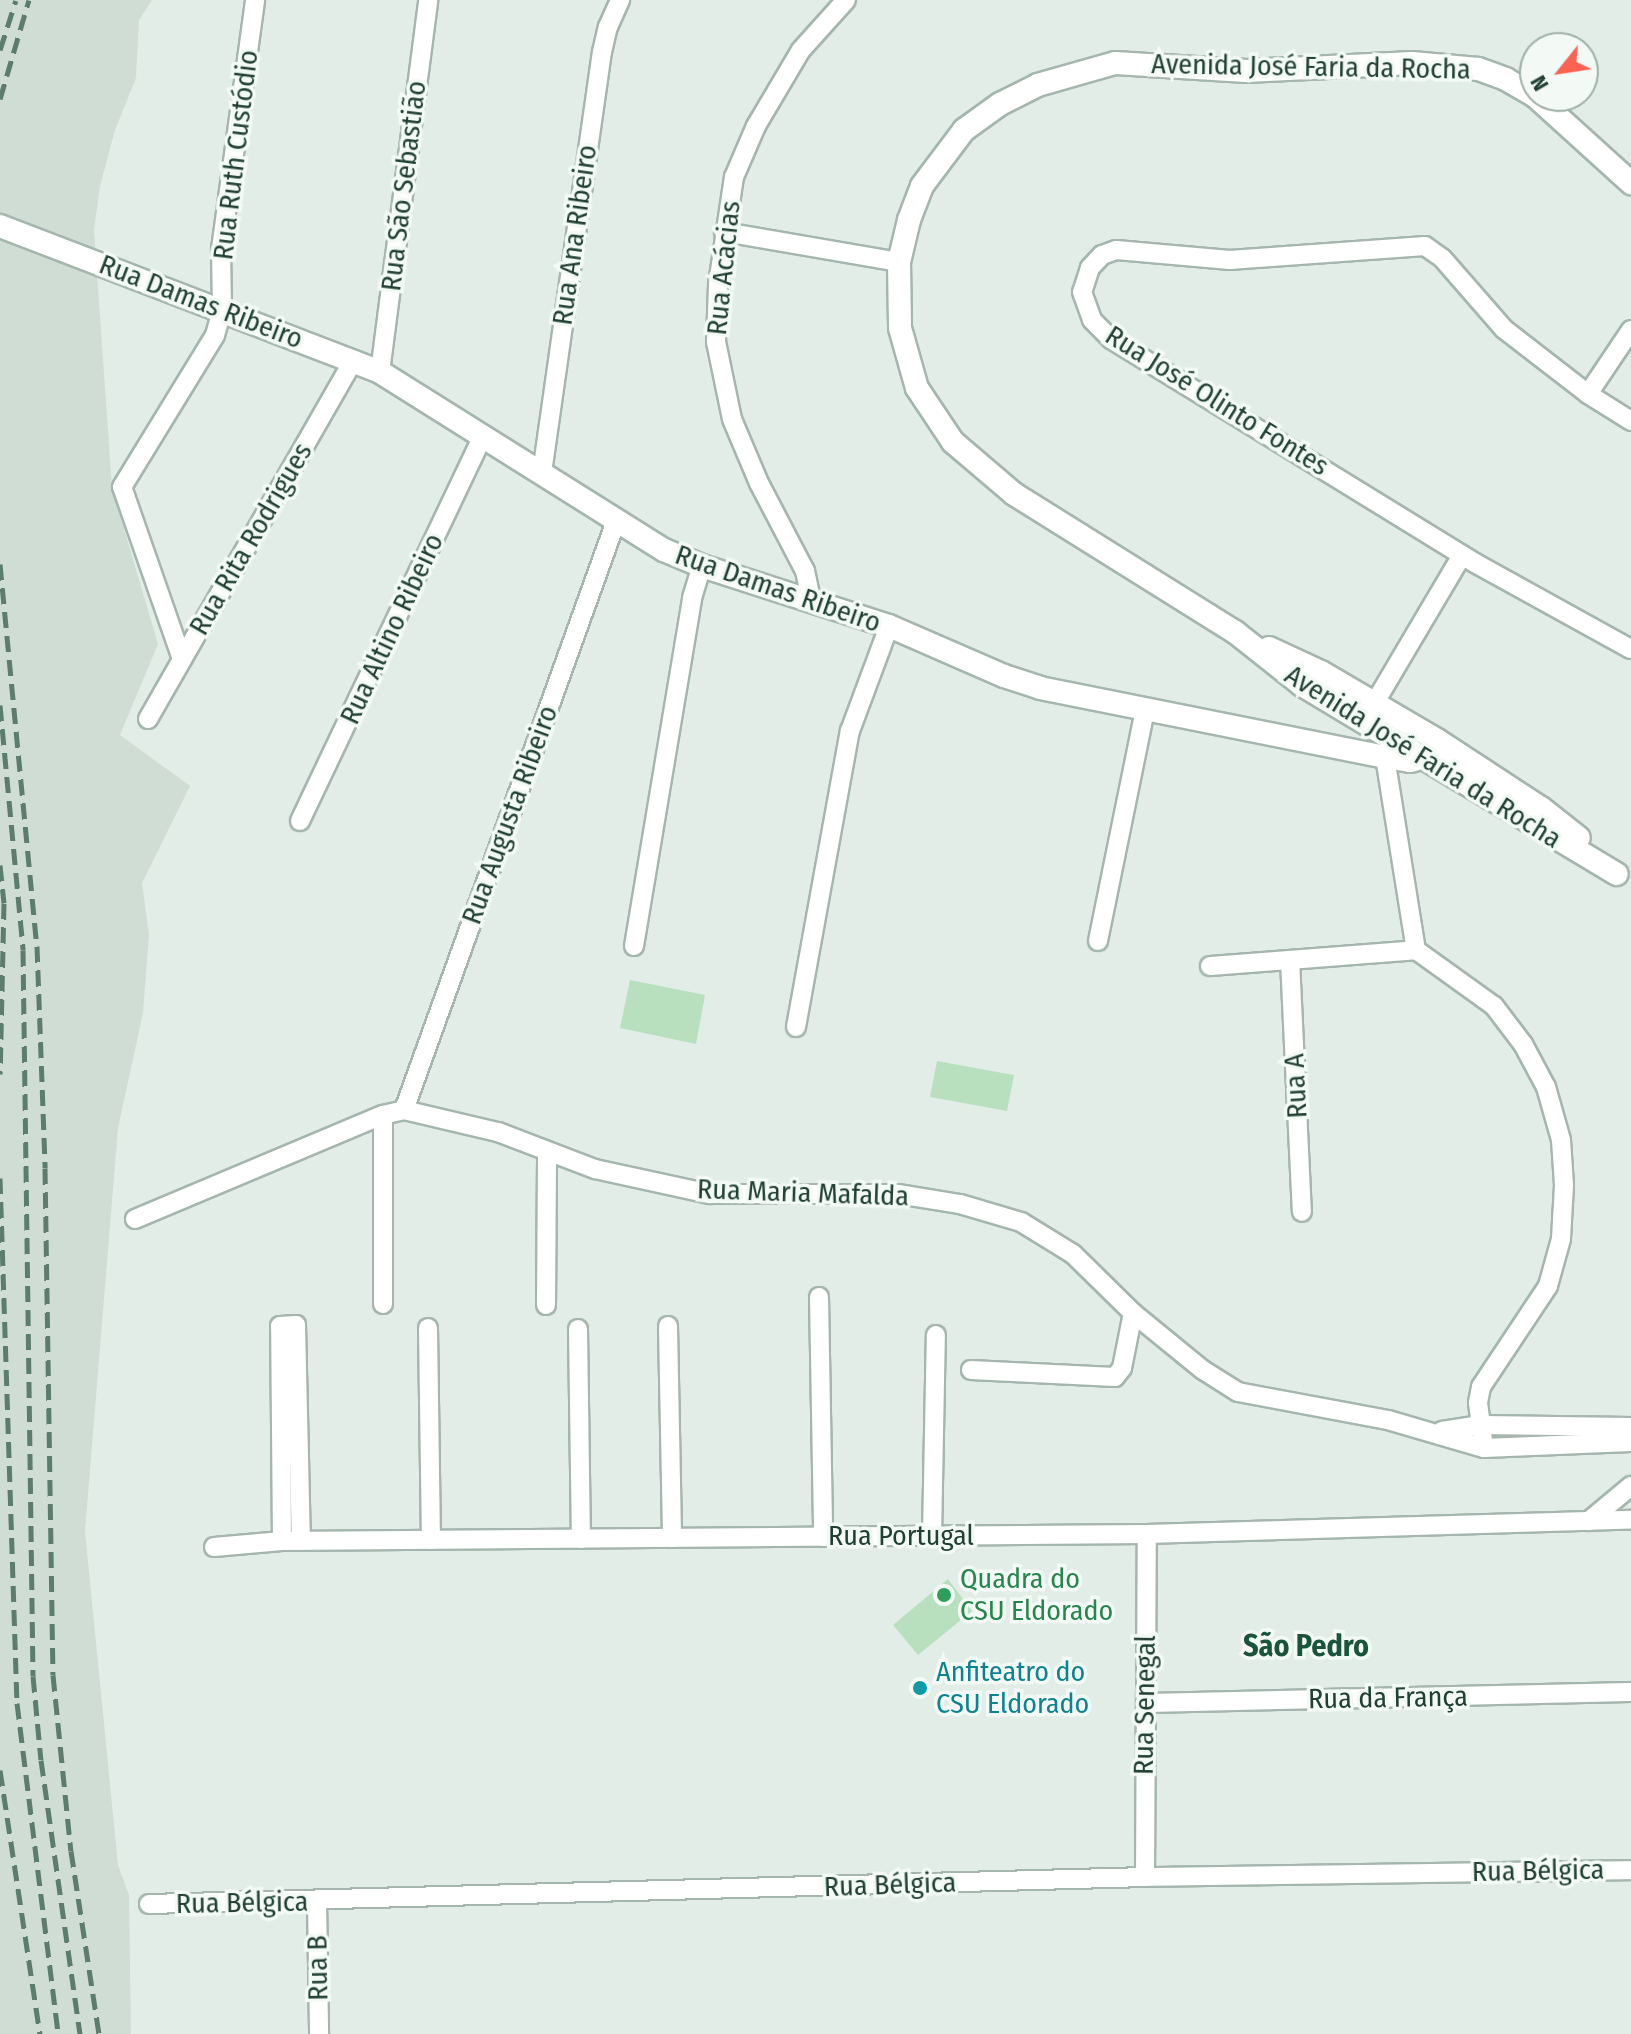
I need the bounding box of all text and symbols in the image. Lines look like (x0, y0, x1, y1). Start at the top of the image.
north arrow (1519, 32, 1599, 112)
street label: Avenida José Faria da Rocha (1151, 47, 1471, 87)
street label: Rua Ruth Custódio (206, 48, 266, 262)
text: N (1525, 71, 1555, 96)
street label: Rua São Sebastião (374, 79, 434, 293)
street label: Rua Ana Ribeiro (546, 143, 604, 327)
street label: Rua Acácias (700, 199, 748, 337)
street label: Rua Damas Ribeiro (94, 248, 308, 356)
street label: Rua José Olinto Fontes (1099, 319, 1335, 483)
street label: Rua Rita Rodrigues (182, 437, 320, 641)
street label: Rua Altino Ribeiro (333, 528, 451, 730)
street label: Rua Damas Ribeiro (671, 538, 885, 640)
street label: Avenida José Faria da Rocha (1279, 658, 1567, 856)
street label: Rua Augusta Ribeiro (455, 701, 565, 929)
street label: Rua A (1278, 1053, 1314, 1119)
street label: Rua Maria Mafalda (696, 1173, 910, 1213)
street label: Rua Portugal (828, 1519, 974, 1553)
place label: Quadra do CSU Eldorado (960, 1562, 1113, 1628)
marker: Quadra do CSU Eldorado (935, 1586, 953, 1604)
district label: São Pedro (1243, 1628, 1369, 1664)
street label: Rua Senegal (1127, 1635, 1163, 1775)
place label: Anfiteatro do CSU Eldorado (936, 1655, 1089, 1721)
marker: Anfiteatro do CSU Eldorado (911, 1679, 929, 1697)
street label: Rua da França (1308, 1680, 1468, 1716)
street label: Rua Bélgica (1472, 1853, 1604, 1889)
street label: Rua Bélgica (823, 1866, 957, 1904)
street label: Rua Bélgica (176, 1885, 308, 1921)
street label: Rua B (301, 1935, 335, 2001)

